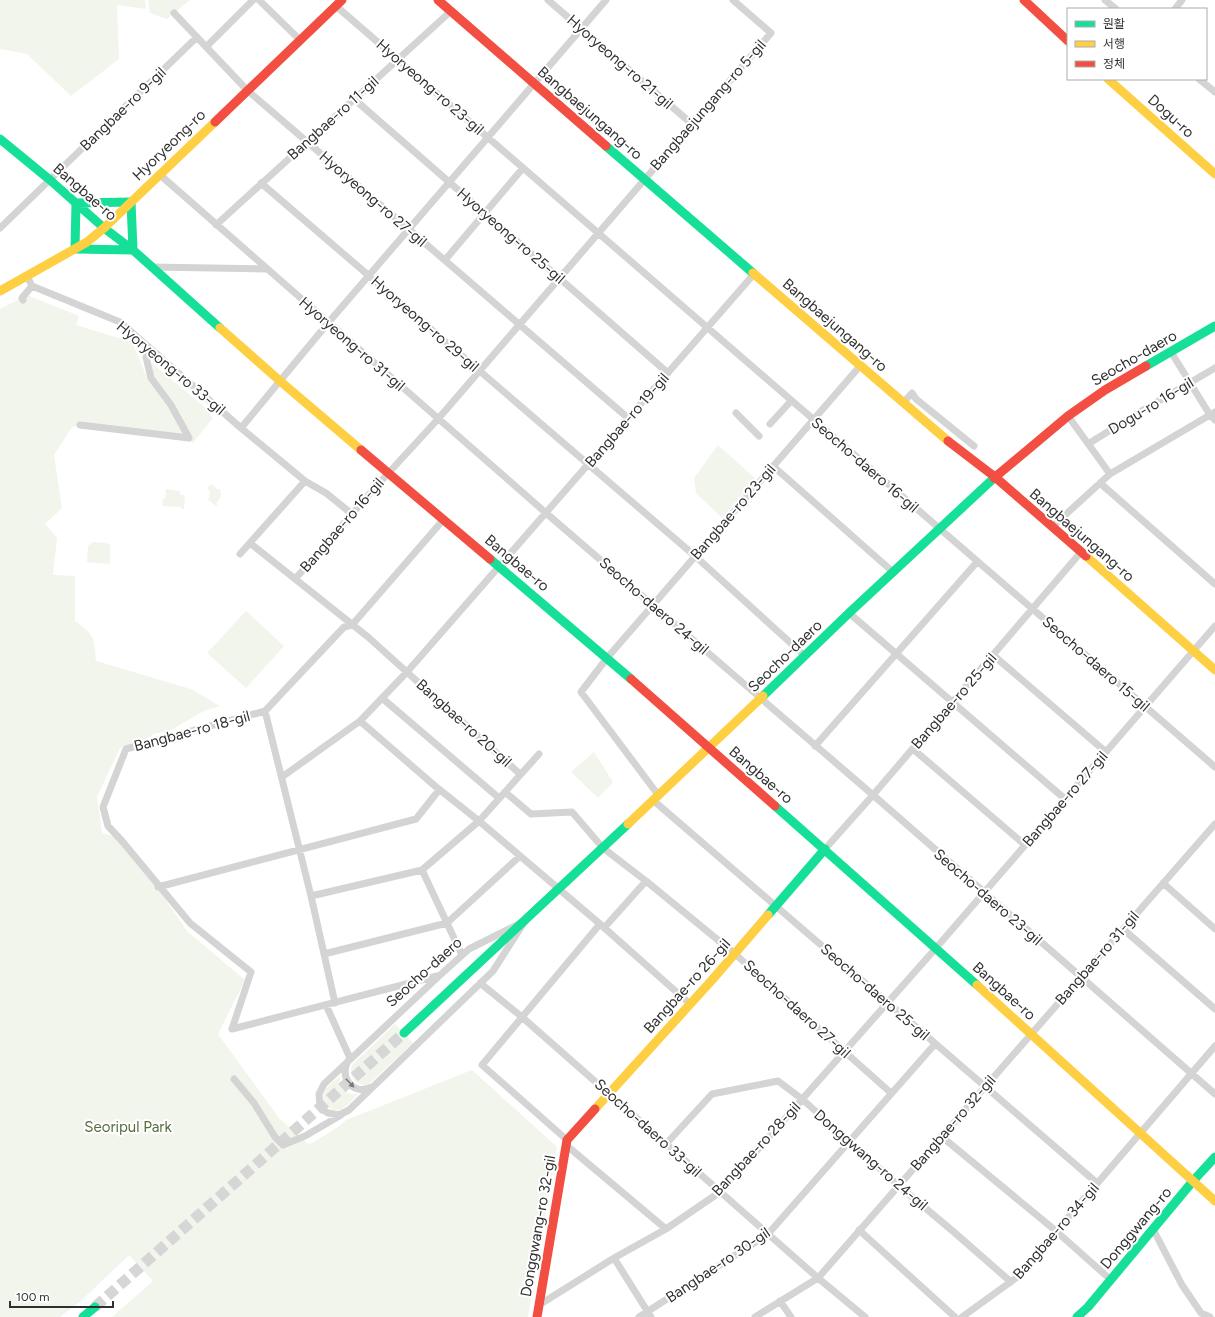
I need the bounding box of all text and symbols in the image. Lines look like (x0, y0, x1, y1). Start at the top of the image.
legend (1067, 8, 1207, 80)
street label: Hyoryeong-ro 21-gil (563, 11, 677, 113)
text: 원활 (1103, 17, 1125, 31)
street label: Hyoryeong-ro 23-gil (373, 35, 487, 139)
street label: Bangbaejungang-ro 5-gil (646, 36, 770, 174)
text: 서행 (1103, 37, 1125, 51)
text: 정체 (1103, 57, 1125, 71)
street label: Bangbae-ro 9-gil (76, 63, 170, 155)
street label: Bangbaejungang-ro (534, 63, 646, 164)
street label: Bangbae-ro 11-gil (284, 72, 382, 164)
street label: Dogu-ro (1144, 90, 1198, 142)
street label: Hyoryeong-ro (129, 105, 209, 184)
street label: Hyoryeong-ro 27-gil (316, 147, 430, 251)
street label: Bangbae-ro (49, 159, 121, 225)
street label: Hyoryeong-ro 25-gil (453, 184, 569, 288)
street label: Hyoryeong-ro 29-gil (367, 272, 483, 376)
street label: Bangbaejungang-ro (779, 275, 891, 376)
street label: Hyoryeong-ro 31-gil (295, 293, 409, 395)
street label: Hyoryeong-ro 33-gil (113, 317, 229, 419)
street label: Seocho-daero (1088, 326, 1180, 390)
street label: Bangbae-ro 19-gil (581, 369, 673, 471)
street label: Dogu-ro 16-gil (1105, 373, 1197, 439)
street label: Seocho-daero 16-gil (808, 414, 922, 516)
street label: Bangbae-ro 23-gil (687, 461, 779, 563)
street label: Bangbae-ro 16-gil (296, 474, 388, 576)
street label: Bangbaejungang-ro (1026, 485, 1138, 586)
street label: Bangbae-ro (481, 531, 553, 595)
street label: Seocho-daero 24-gil (596, 554, 712, 658)
street label: Seocho-daero 15-gil (1039, 612, 1153, 716)
street label: Seocho-daero (744, 616, 826, 696)
street label: Bangbae-ro 25-gil (907, 649, 1001, 753)
street label: Bangbae-ro 20-gil (413, 675, 515, 771)
street label: Bangbae-ro 18-gil (132, 707, 252, 755)
street label: Bangbae-ro (725, 742, 797, 808)
street label: Bangbae-ro 27-gil (1019, 748, 1111, 850)
street label: Seocho-daero 23-gil (930, 845, 1046, 949)
street label: Bangbae-ro 31-gil (1051, 907, 1143, 1009)
street label: Seocho-daero (382, 933, 466, 1011)
street label: Bangbae-ro 26-gil (640, 935, 734, 1037)
street label: Seocho-daero 25-gil (817, 940, 933, 1044)
street label: Seocho-daero 27-gil (740, 956, 854, 1062)
street label: Bangbae-ro (969, 958, 1039, 1024)
street label: Bangbae-ro 32-gil (907, 1072, 999, 1174)
street label: Seocho-daero 33-gil (591, 1075, 705, 1181)
one-way arrow (346, 1078, 355, 1088)
street label: Bangbae-ro 28-gil (708, 1098, 804, 1200)
street label: Donggwang-ro 24-gil (810, 1106, 932, 1214)
park label: Seoripul Park (84, 1118, 172, 1136)
street label: Donggwang-ro 32-gil (517, 1154, 559, 1298)
street label: Bangbae-ro 34-gil (1009, 1179, 1103, 1283)
street label: Donggwang-ro (1097, 1183, 1176, 1273)
street label: Bangbae-ro 30-gil (662, 1223, 774, 1307)
scale bar (10, 1283, 113, 1309)
text: 100 m (16, 1290, 50, 1304)

